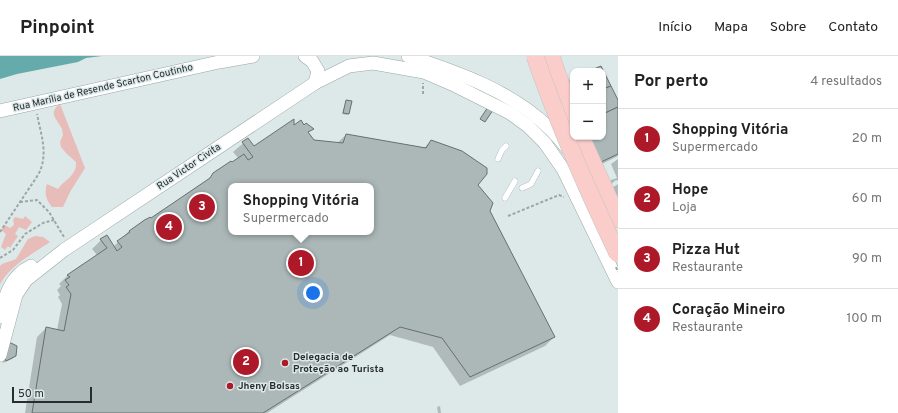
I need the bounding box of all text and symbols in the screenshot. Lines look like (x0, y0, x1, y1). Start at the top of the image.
text: Pinpoint (20, 16, 95, 40)
text: Início (658, 19, 692, 36)
text: Mapa (714, 19, 748, 36)
text: Sobre (770, 19, 806, 36)
text: Contato (828, 19, 878, 36)
street label: Rua Marília de Resende Scarton Coutinho (12, 61, 195, 115)
map controls (570, 68, 606, 140)
button: + (570, 68, 606, 104)
text: Por perto (634, 71, 708, 93)
text: 4 resultados (810, 74, 882, 90)
button: − (570, 104, 606, 140)
text: Shopping Vitória (672, 121, 788, 140)
text: 1 (644, 131, 650, 147)
text: 20 m (852, 131, 882, 147)
text: Supermercado (672, 140, 758, 156)
street label: Rua Victor Civita (155, 141, 223, 193)
text: Hope (672, 181, 708, 200)
popup (228, 183, 374, 235)
text: 2 (643, 191, 651, 207)
text: 60 m (852, 191, 882, 207)
pin: 3 (189, 192, 215, 222)
text: Shopping Vitória (243, 192, 359, 211)
text: Loja (672, 200, 697, 216)
text: Supermercado (243, 211, 329, 227)
pin: 4 (156, 212, 182, 242)
text: Pizza Hut (672, 241, 740, 260)
pin: 1 (288, 248, 314, 278)
text: 3 (643, 251, 651, 267)
text: 90 m (852, 251, 882, 267)
text: Restaurante (672, 260, 743, 276)
your location (303, 283, 323, 303)
text: Coração Mineiro (672, 301, 785, 320)
text: 4 (643, 311, 651, 327)
text: 100 m (846, 311, 882, 327)
text: Restaurante (672, 320, 743, 336)
pin: 2 (233, 347, 259, 377)
place label: Delegacia de Proteção ao Turista (293, 351, 384, 376)
marker: Delegacia de Proteção ao Turista (280, 358, 290, 368)
place label: Jheny Bolsas (238, 380, 300, 393)
marker: Jheny Bolsas (225, 381, 235, 391)
scale bar (12, 385, 92, 404)
text: 50 m (18, 387, 44, 401)

